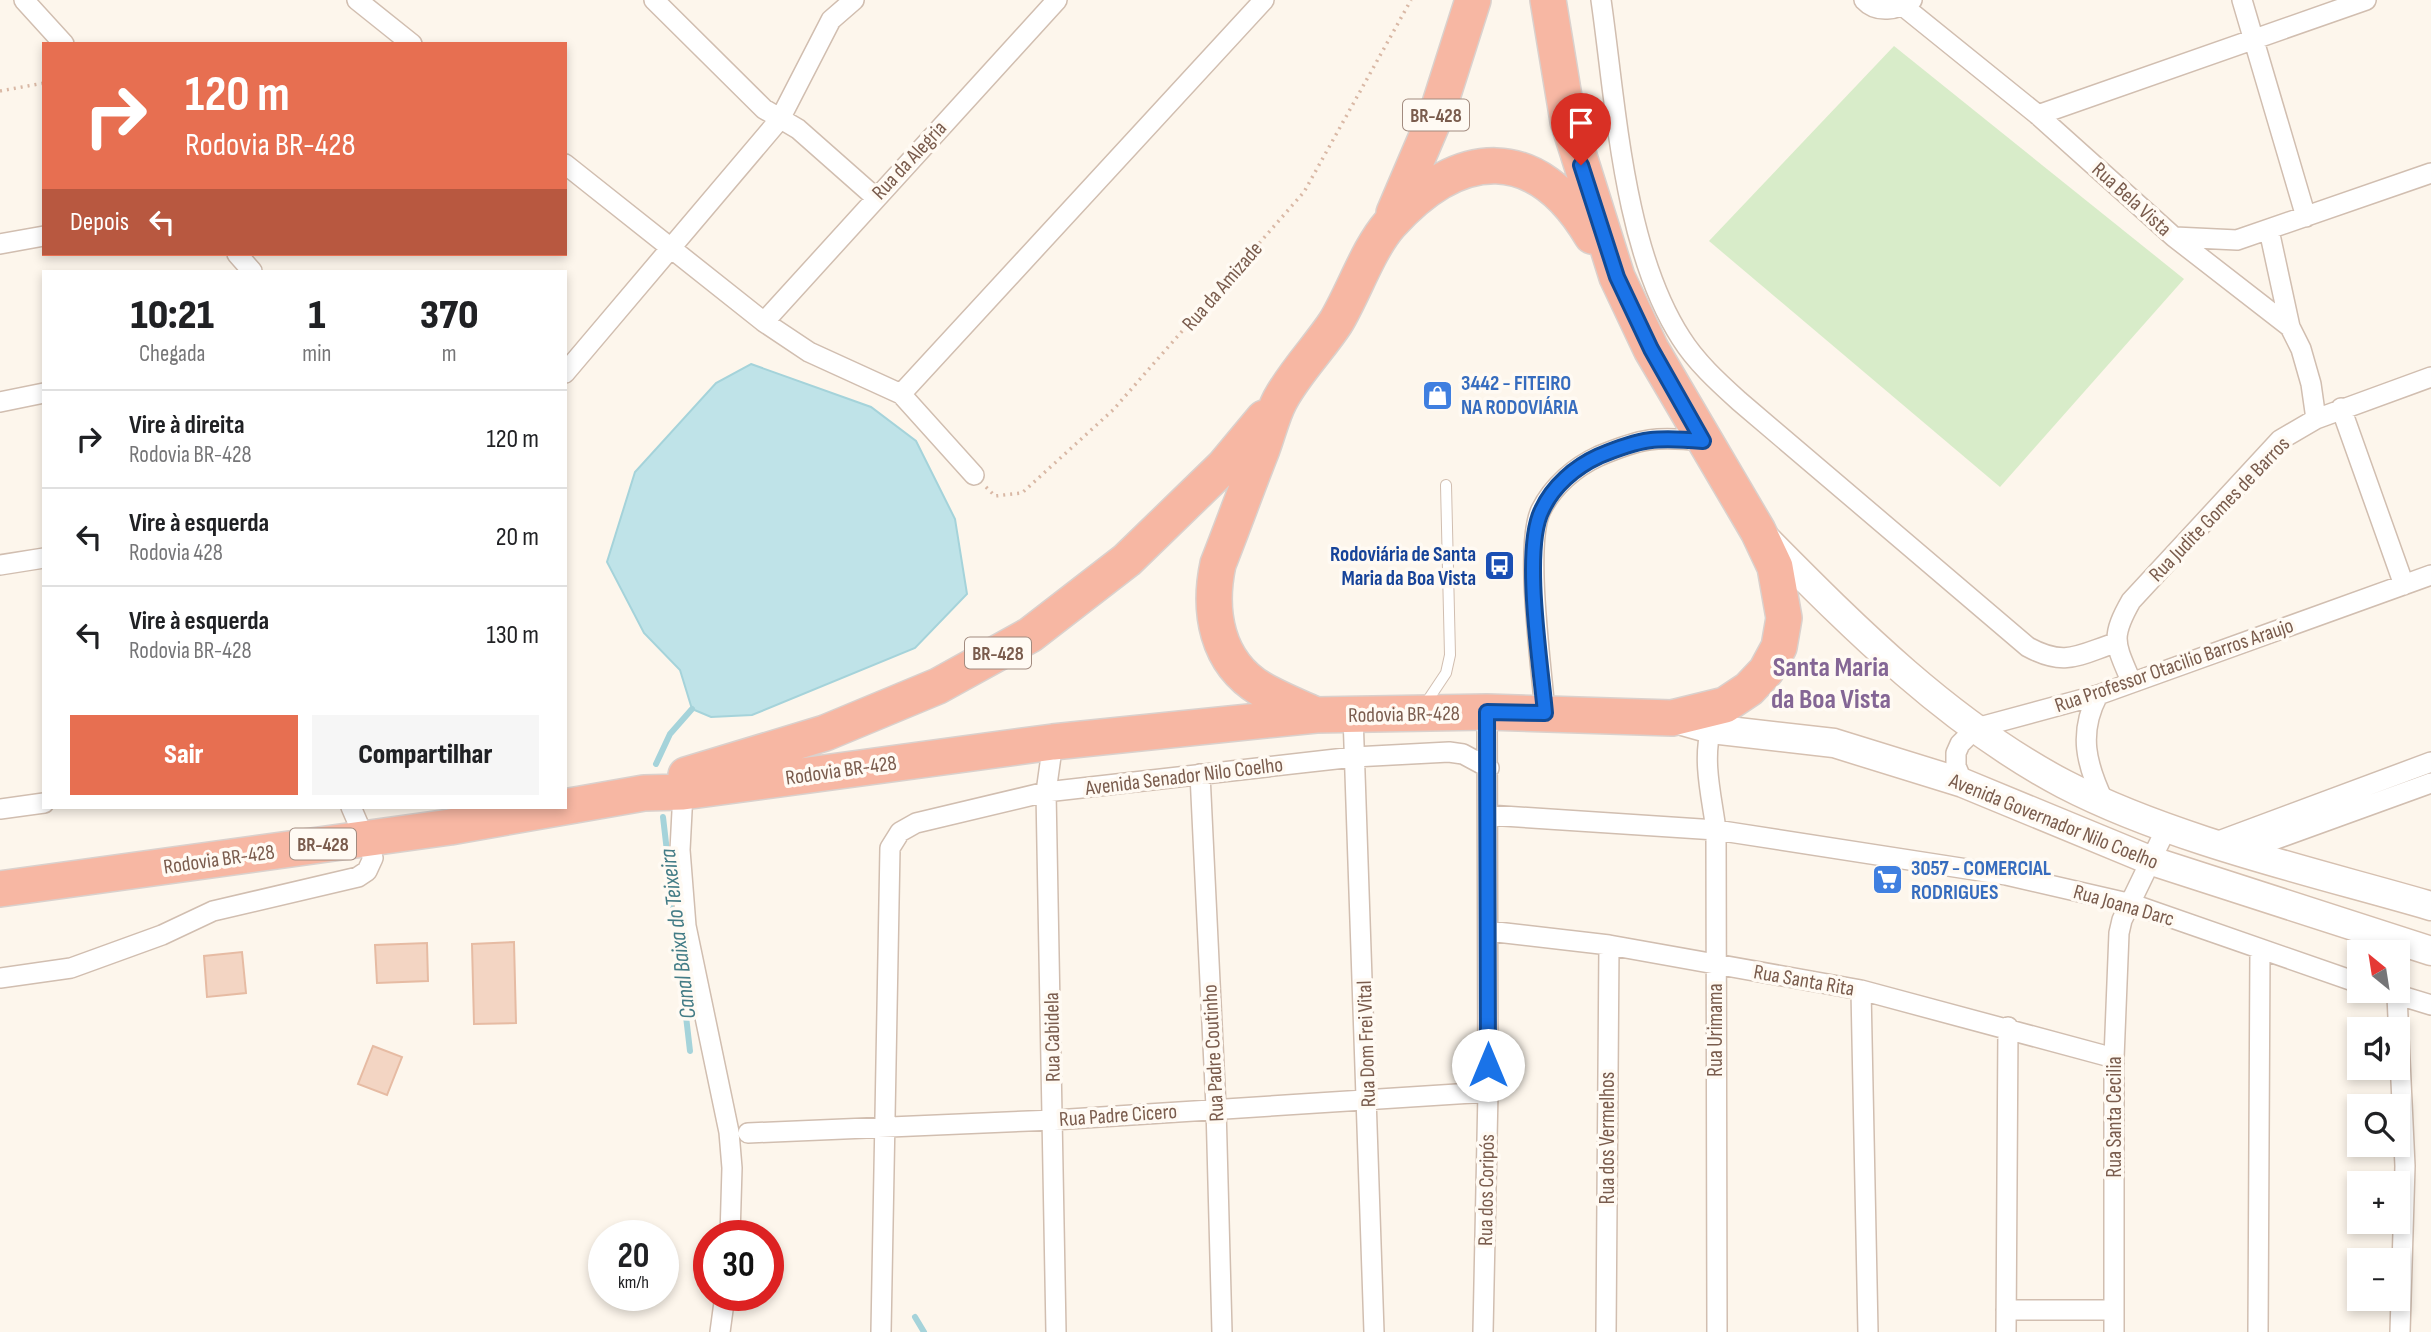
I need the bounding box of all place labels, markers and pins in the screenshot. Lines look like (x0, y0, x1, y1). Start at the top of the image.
pin (1551, 93, 1611, 165)
place label: 3442 - FITEIRO NA RODOVIÁRIA (1461, 371, 1579, 420)
shop icon: 3442 - FITEIRO NA RODOVIÁRIA (1421, 378, 1455, 412)
place label: Rodoviária de Santa Maria da Boa Vista (1330, 542, 1476, 591)
bus stop icon: Rodoviária de Santa Maria da Boa Vista (1482, 549, 1516, 583)
place label: 3057 - COMERCIAL RODRIGUES (1911, 856, 2051, 905)
supermarket icon: 3057 - COMERCIAL RODRIGUES (1871, 863, 1905, 897)

